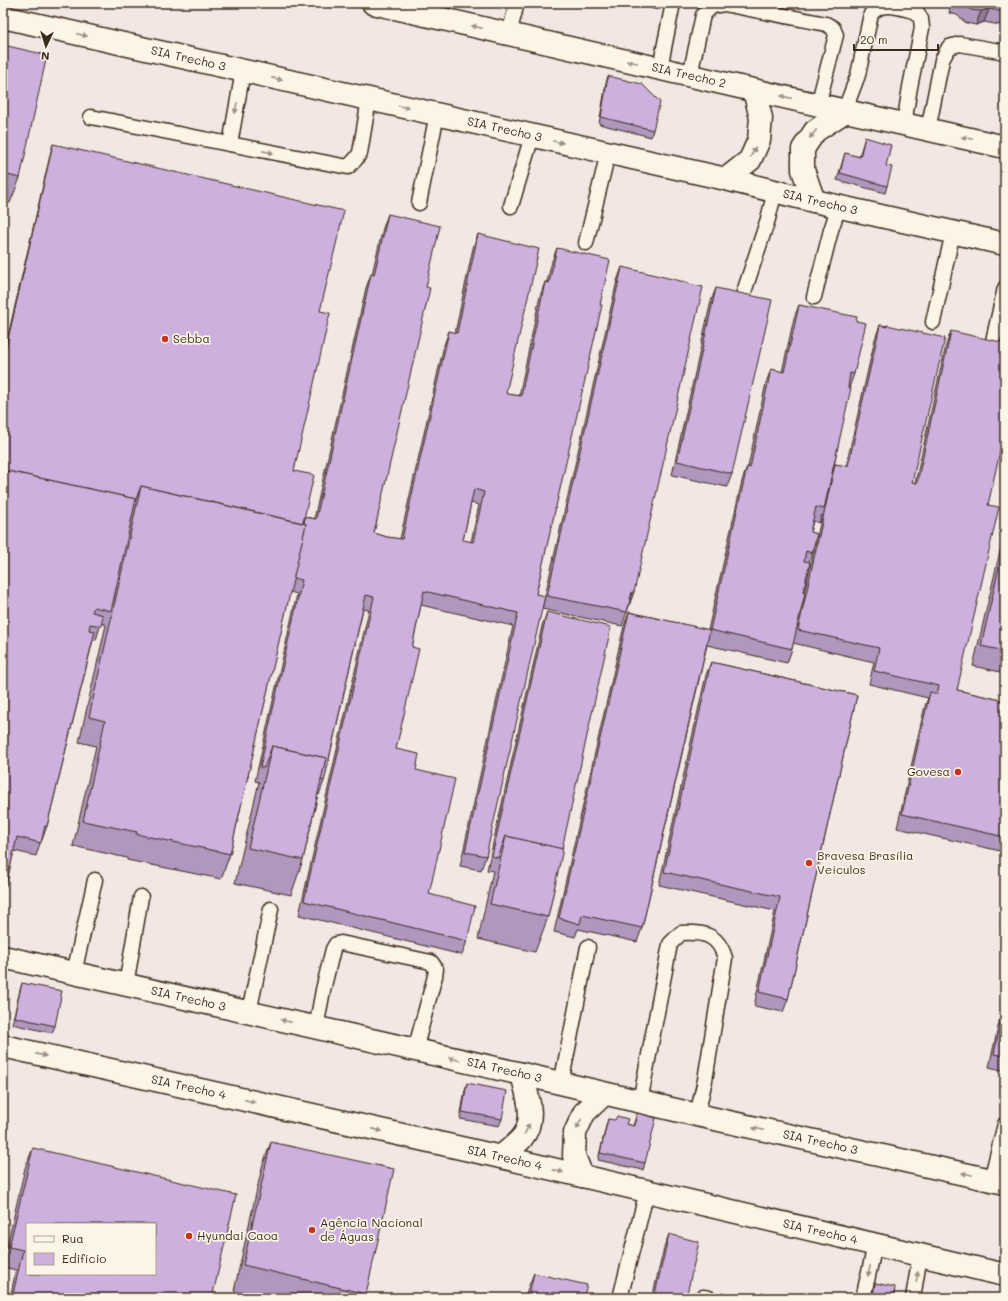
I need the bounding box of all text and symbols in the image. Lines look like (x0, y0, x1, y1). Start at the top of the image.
one-way arrow (471, 24, 483, 30)
north arrow (26, 26, 66, 66)
scale bar (854, 26, 938, 52)
text: 20 m (860, 31, 888, 47)
one-way arrow (76, 33, 88, 39)
street label: SIA Trecho 3 (150, 41, 228, 74)
text: N (41, 49, 50, 64)
one-way arrow (625, 58, 638, 64)
street label: SIA Trecho 2 (650, 58, 728, 91)
one-way arrow (271, 76, 283, 82)
one-way arrow (779, 94, 792, 100)
one-way arrow (233, 102, 239, 114)
one-way arrow (398, 105, 410, 111)
street label: SIA Trecho 3 (466, 112, 544, 145)
one-way arrow (809, 129, 817, 140)
one-way arrow (961, 135, 973, 141)
one-way arrow (552, 140, 564, 146)
one-way arrow (750, 146, 756, 158)
one-way arrow (262, 149, 274, 155)
street label: SIA Trecho 3 (782, 185, 859, 218)
place label: Sebba (173, 330, 210, 346)
marker: Sebba (160, 334, 170, 344)
place label: Govesa (907, 763, 950, 779)
marker: Govesa (953, 767, 963, 777)
place label: Bravesa Brasília Veículos (817, 847, 914, 877)
marker: Bravesa Brasília Veículos (804, 858, 814, 868)
street label: SIA Trecho 3 (150, 982, 227, 1014)
one-way arrow (280, 1017, 292, 1023)
one-way arrow (35, 1052, 47, 1058)
street label: SIA Trecho 3 (466, 1053, 544, 1085)
one-way arrow (448, 1055, 460, 1061)
street label: SIA Trecho 4 (150, 1070, 228, 1102)
one-way arrow (244, 1099, 256, 1105)
one-way arrow (576, 1118, 582, 1129)
one-way arrow (523, 1123, 530, 1135)
one-way arrow (752, 1125, 764, 1131)
street label: SIA Trecho 3 (782, 1125, 859, 1157)
one-way arrow (371, 1127, 383, 1133)
street label: SIA Trecho 4 (466, 1141, 544, 1173)
one-way arrow (552, 1168, 564, 1174)
one-way arrow (961, 1171, 973, 1177)
place label: Agência Nacional de Águas (320, 1214, 423, 1244)
street label: SIA Trecho 4 (781, 1214, 859, 1247)
legend (26, 1223, 156, 1275)
marker: Agência Nacional de Águas (307, 1225, 317, 1235)
place label: Hyundai Caoa (197, 1227, 278, 1243)
text: Rua (62, 1230, 84, 1246)
marker: Hyundai Caoa (184, 1231, 194, 1241)
text: Edifício (62, 1250, 106, 1266)
one-way arrow (865, 1265, 871, 1277)
one-way arrow (914, 1271, 920, 1283)

